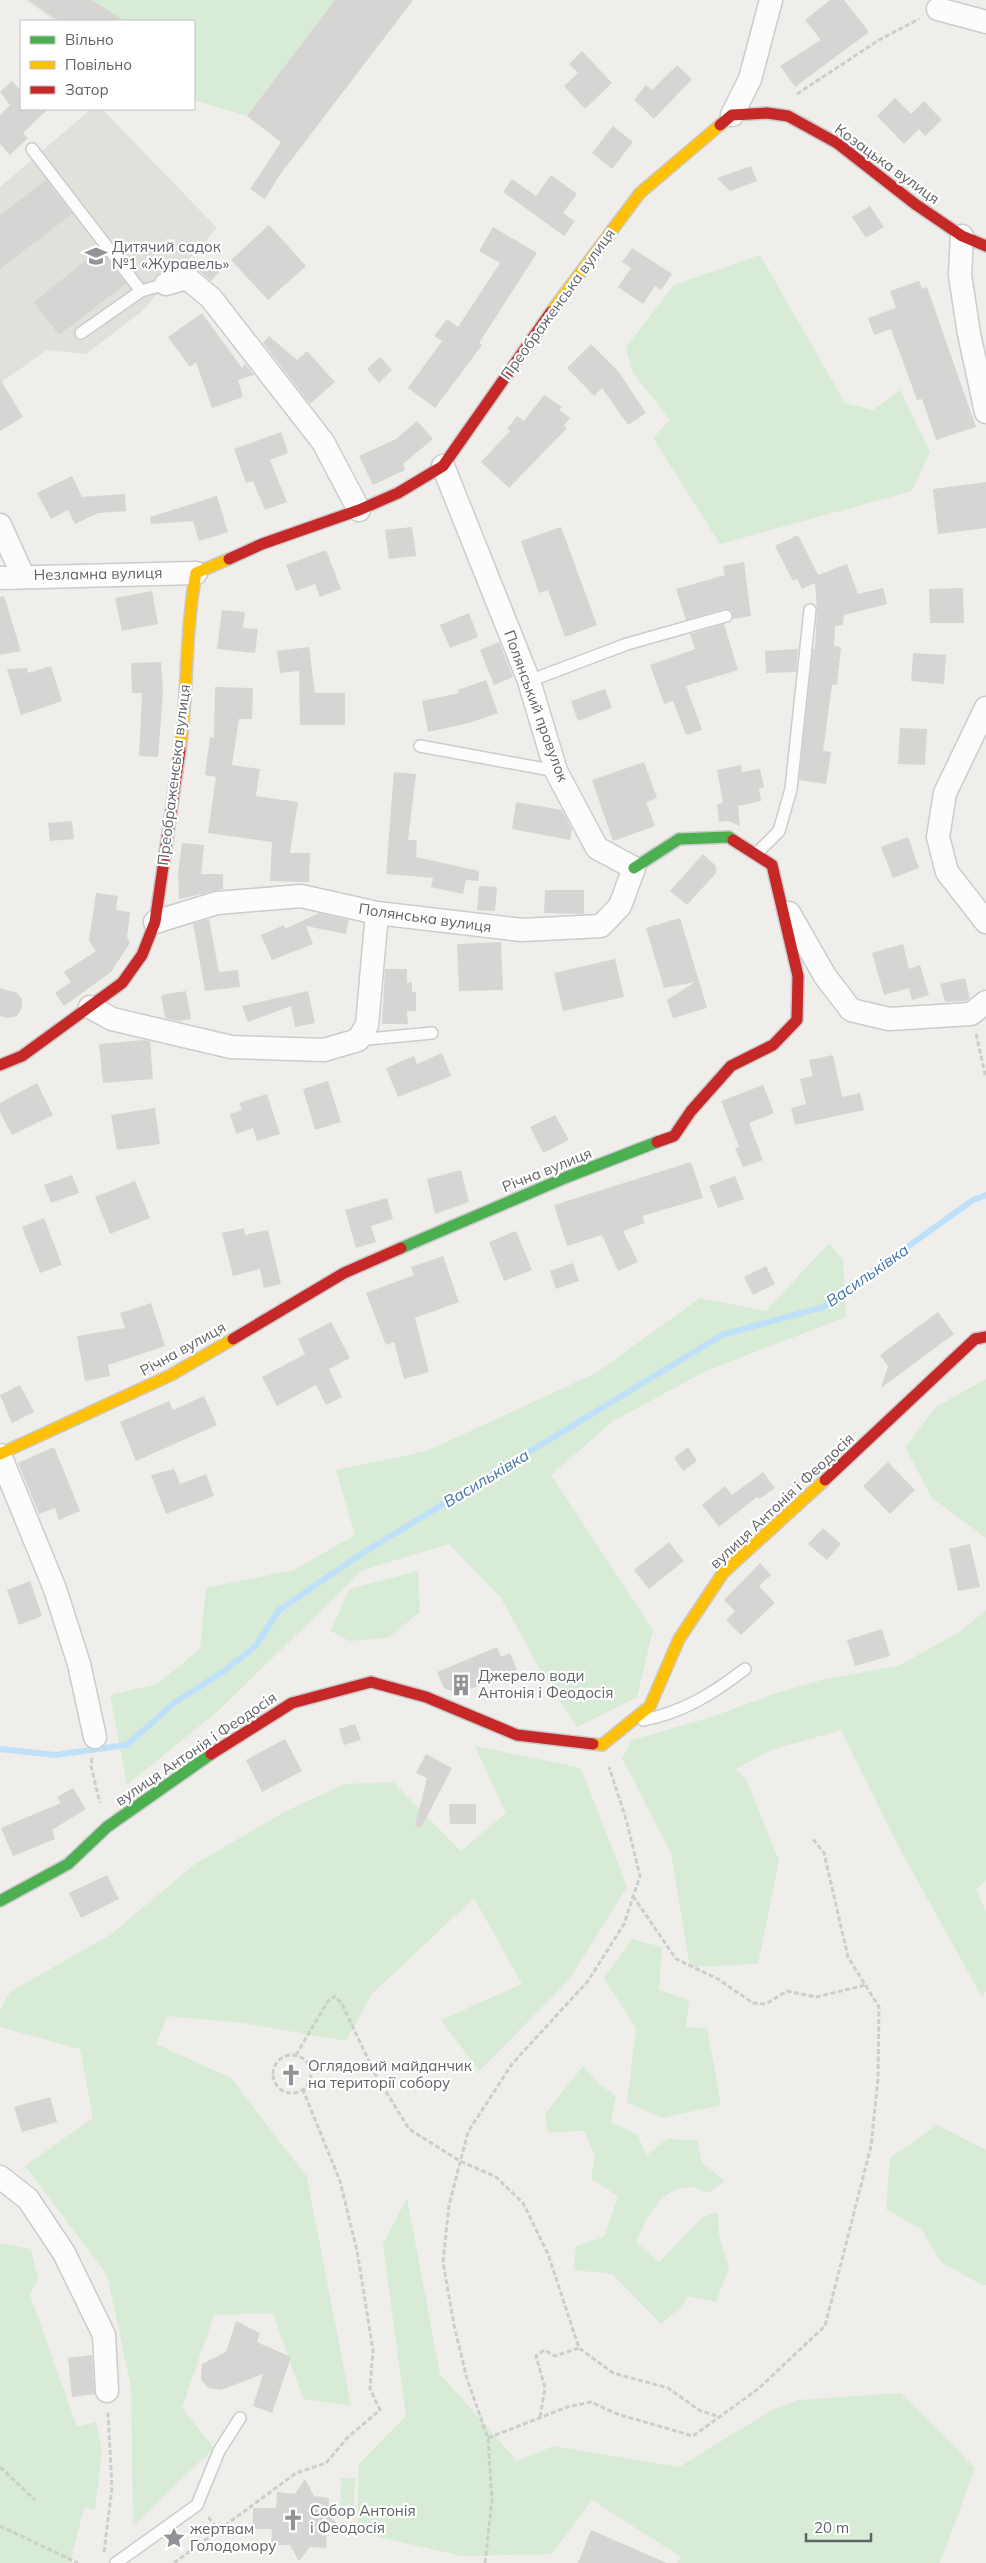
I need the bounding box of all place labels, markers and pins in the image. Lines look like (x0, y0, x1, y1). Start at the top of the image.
place label: Дитячий садок №1 «Журавель» (112, 237, 230, 273)
school or university icon: Дитячий садок №1 «Журавель» (83, 243, 109, 269)
place label: Джерело води Антонія і Феодосія (478, 1666, 613, 1702)
building icon: Джерело води Антонія і Феодосія (448, 1672, 474, 1698)
place label: Оглядовий майданчик на території собору (308, 2056, 473, 2092)
church icon: Оглядовий майданчик на території собору (278, 2062, 304, 2088)
place label: Собор Антонія і Феодосія (310, 2501, 416, 2537)
church icon: Собор Антонія і Феодосія (280, 2507, 306, 2533)
place label: жертвам Голодомору (190, 2519, 276, 2555)
place icon: жертвам Голодомору (161, 2525, 187, 2551)

